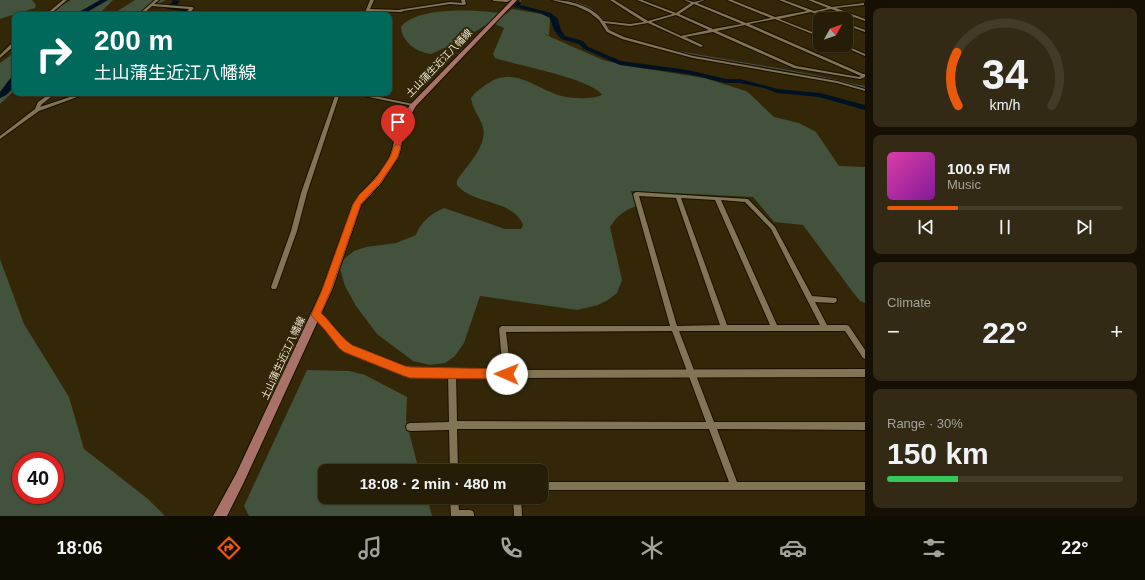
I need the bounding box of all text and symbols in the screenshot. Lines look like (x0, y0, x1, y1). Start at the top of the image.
north arrow (813, 12, 853, 52)
map controls (813, 12, 853, 52)
text: 200 m (94, 25, 173, 56)
street label: 土山蒲生近江八幡線 (404, 27, 474, 99)
icon: right (28, 28, 80, 80)
text: 34 (982, 50, 1028, 97)
text: 土山蒲生近江八幡線 (94, 63, 256, 83)
text: km/h (990, 96, 1021, 112)
pin (381, 105, 415, 146)
icon: arrive (387, 111, 409, 133)
text: 100.9 FM (947, 160, 1010, 177)
text: Music (947, 177, 981, 192)
icon: previous (915, 216, 937, 238)
icon: pause (994, 216, 1016, 238)
icon: next (1073, 216, 1095, 238)
text: Climate (887, 295, 931, 310)
street label: 土山蒲生近江八幡線 (259, 315, 307, 401)
text: 22° (982, 316, 1028, 349)
text: − (887, 319, 900, 344)
text: + (1110, 319, 1123, 344)
position arrow (486, 353, 528, 395)
text: Range · 30% (887, 416, 963, 431)
text: 150 km (887, 437, 989, 470)
speed limit sign: 40 (12, 452, 64, 504)
text: 18:08 · 2 min · 480 m (360, 475, 506, 492)
icon: directions (215, 534, 243, 562)
icon: music (356, 534, 384, 562)
icon: phone (497, 534, 525, 562)
icon: climate (638, 534, 666, 562)
icon: car (779, 534, 807, 562)
icon: filters (920, 534, 948, 562)
text: 18:06 (56, 538, 103, 558)
text: 22° (1061, 538, 1088, 558)

